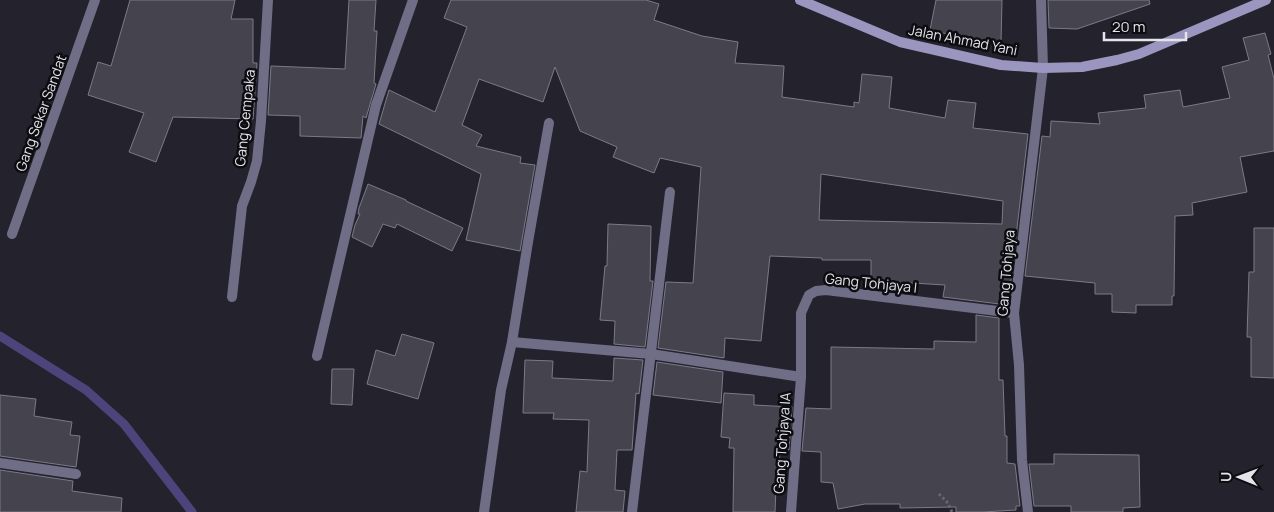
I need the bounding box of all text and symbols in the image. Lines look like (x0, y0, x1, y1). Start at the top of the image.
scale bar (1104, 10, 1186, 42)
text: 20 m (1112, 16, 1145, 37)
street label: Jalan Ahmad Yani (907, 20, 1019, 59)
street label: Gang Sekar Sandat (11, 52, 71, 174)
street label: Gang Cempaka (230, 68, 259, 168)
street label: Gang Tohjaya (992, 229, 1019, 317)
street label: Gang Tohjaya I (824, 268, 918, 297)
street label: Gang Tohjaya IA (768, 392, 795, 494)
north arrow (1214, 452, 1264, 502)
text: U (1216, 472, 1235, 482)

